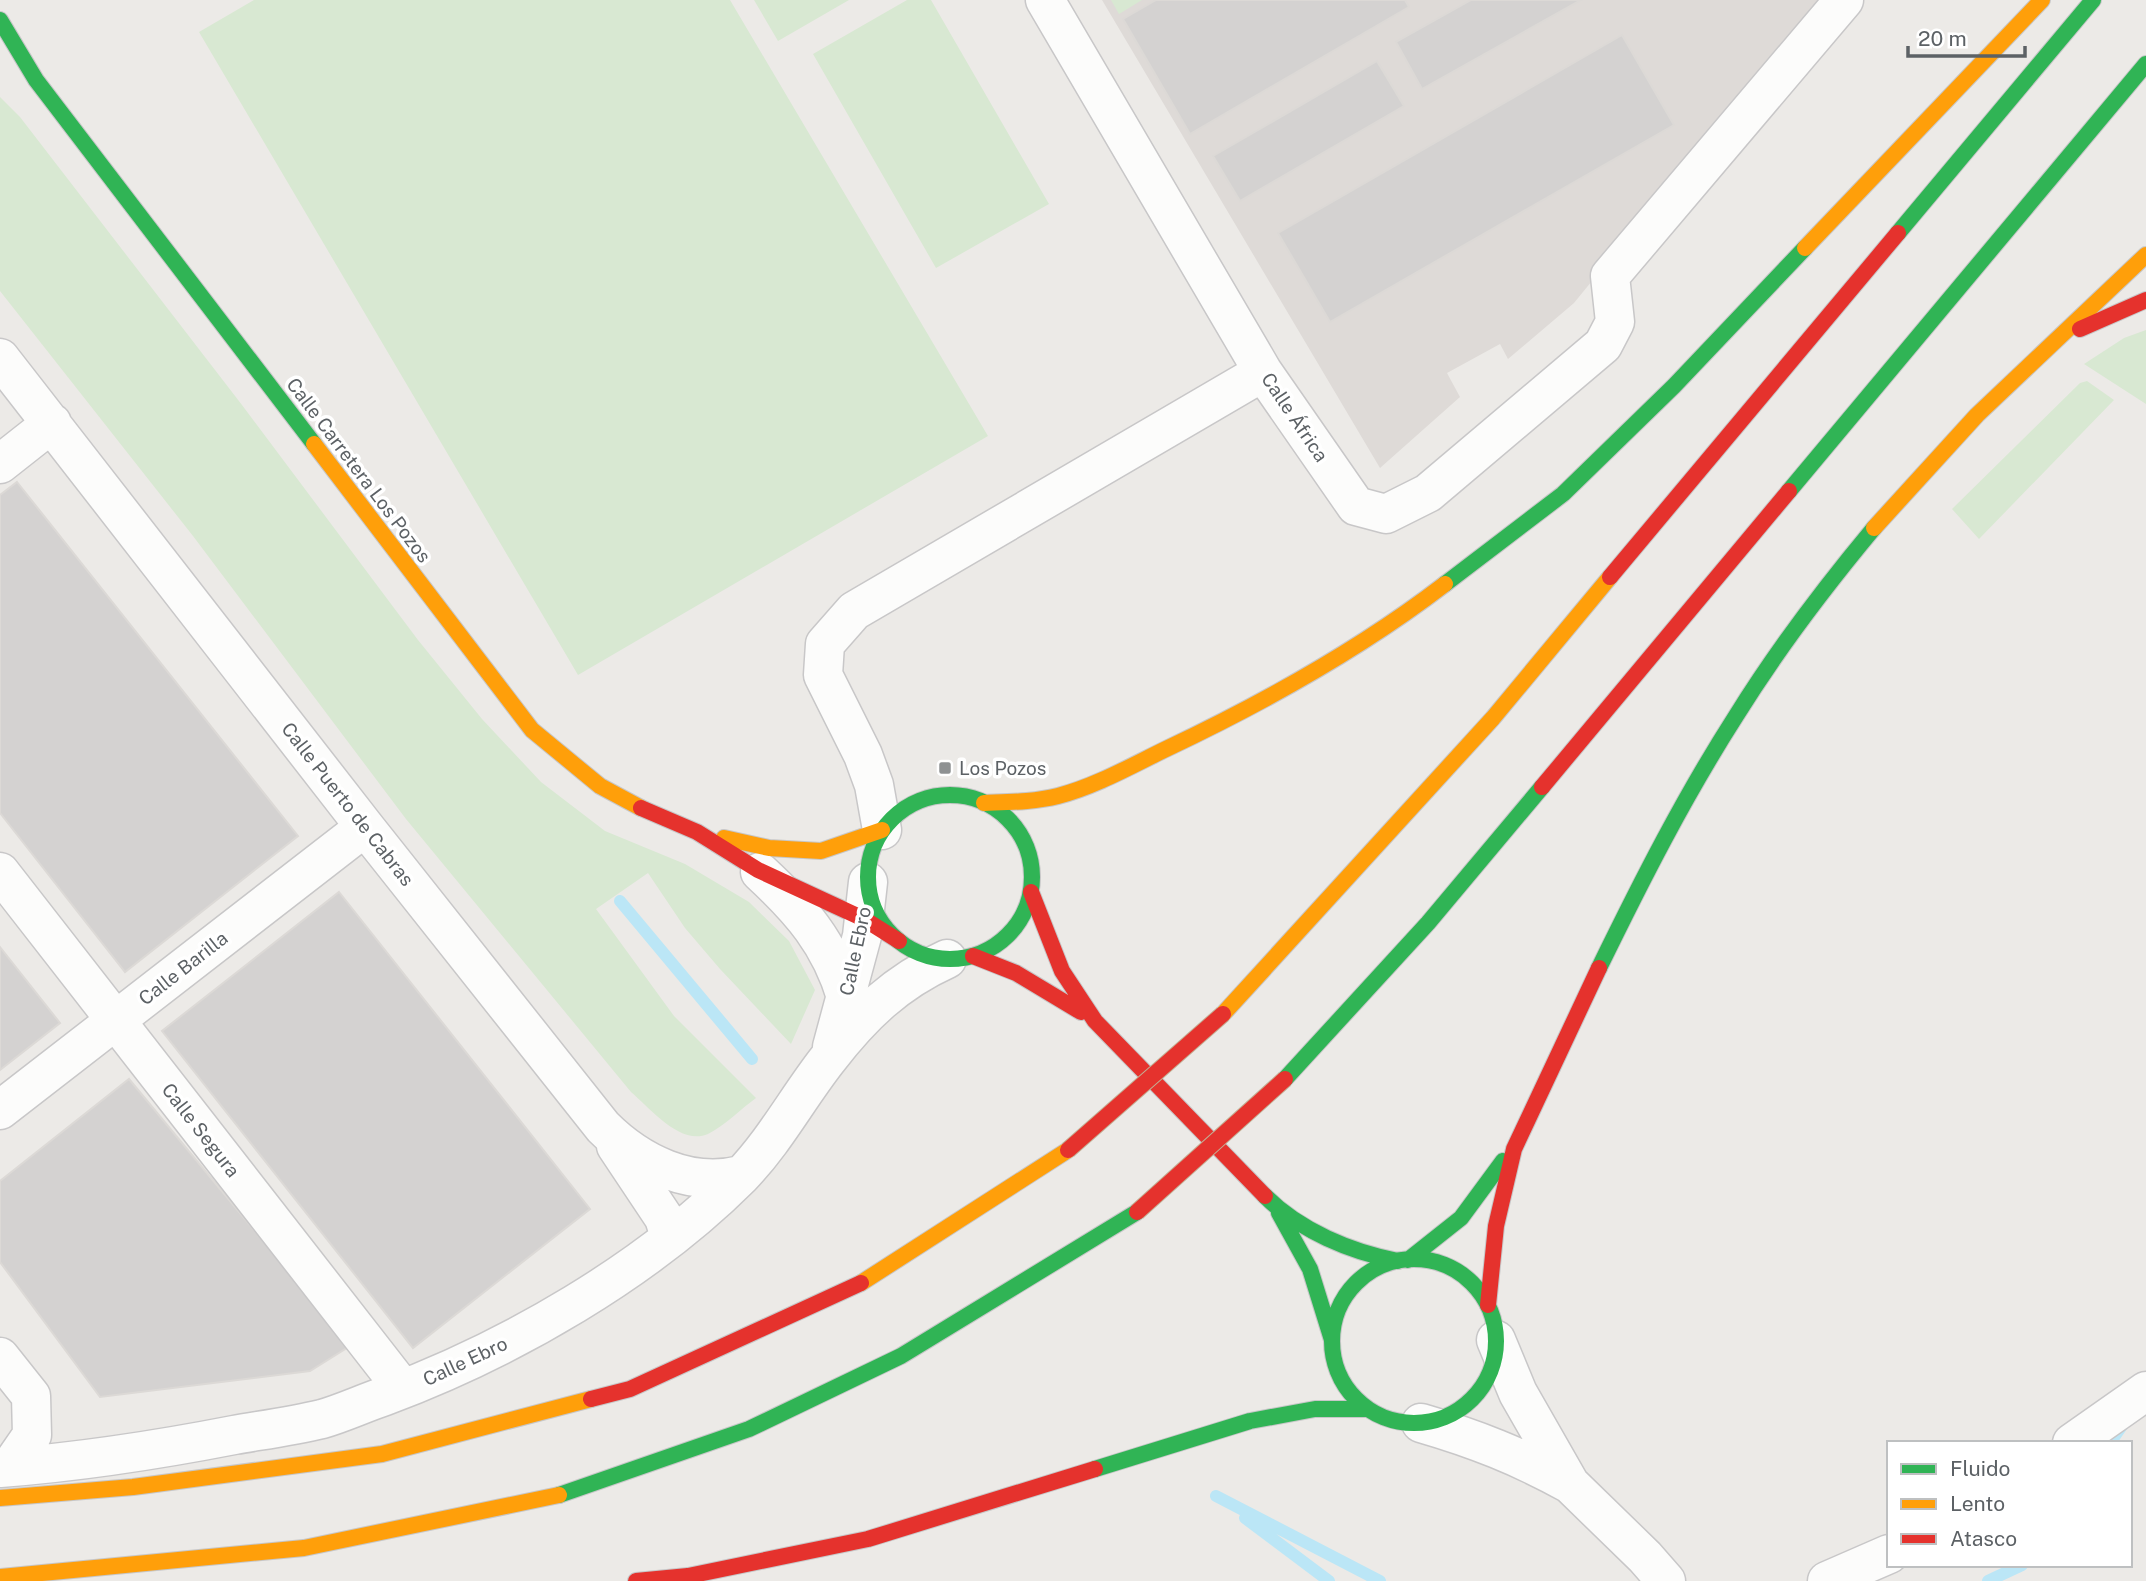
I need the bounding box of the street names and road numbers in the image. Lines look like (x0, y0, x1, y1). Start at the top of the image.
street label: Calle África (1257, 368, 1333, 466)
street label: Calle Carretera Los Pozos (282, 373, 436, 567)
street label: Calle Puerto de Cabras (277, 718, 419, 890)
street label: Calle Ebro (835, 905, 875, 997)
street label: Calle Barilla (134, 927, 232, 1009)
street label: Calle Segura (157, 1079, 245, 1181)
street label: Calle Ebro (419, 1332, 511, 1390)

